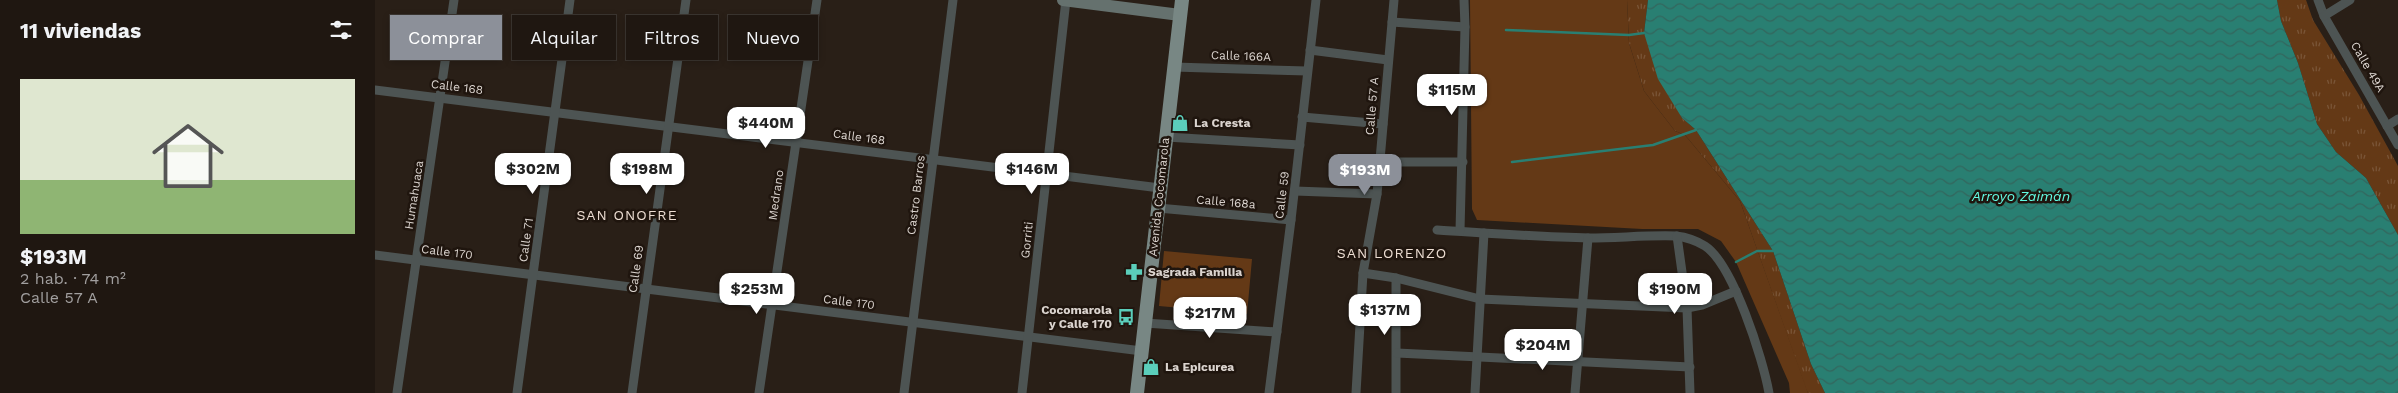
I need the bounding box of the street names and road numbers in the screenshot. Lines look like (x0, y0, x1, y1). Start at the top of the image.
street label: Calle 49A (2348, 39, 2388, 95)
street label: Calle 166A (1211, 48, 1271, 64)
street label: Calle 57 A (1362, 76, 1382, 136)
street label: Calle 168 (430, 77, 484, 97)
street label: Calle 168 (832, 126, 886, 148)
street label: Avenida Cocomarola (1146, 137, 1172, 257)
street label: Castro Barros (904, 154, 928, 236)
street label: Humahuaca (402, 159, 426, 230)
street label: Medrano (766, 169, 786, 221)
street label: Calle 59 (1272, 170, 1292, 220)
street label: Calle 168a (1196, 192, 1256, 212)
street label: Calle 71 (516, 217, 536, 263)
street label: Gorriti (1018, 221, 1036, 259)
street label: Calle 170 (420, 242, 474, 262)
street label: Calle 69 (626, 244, 646, 294)
street label: Calle 170 (822, 292, 876, 312)

